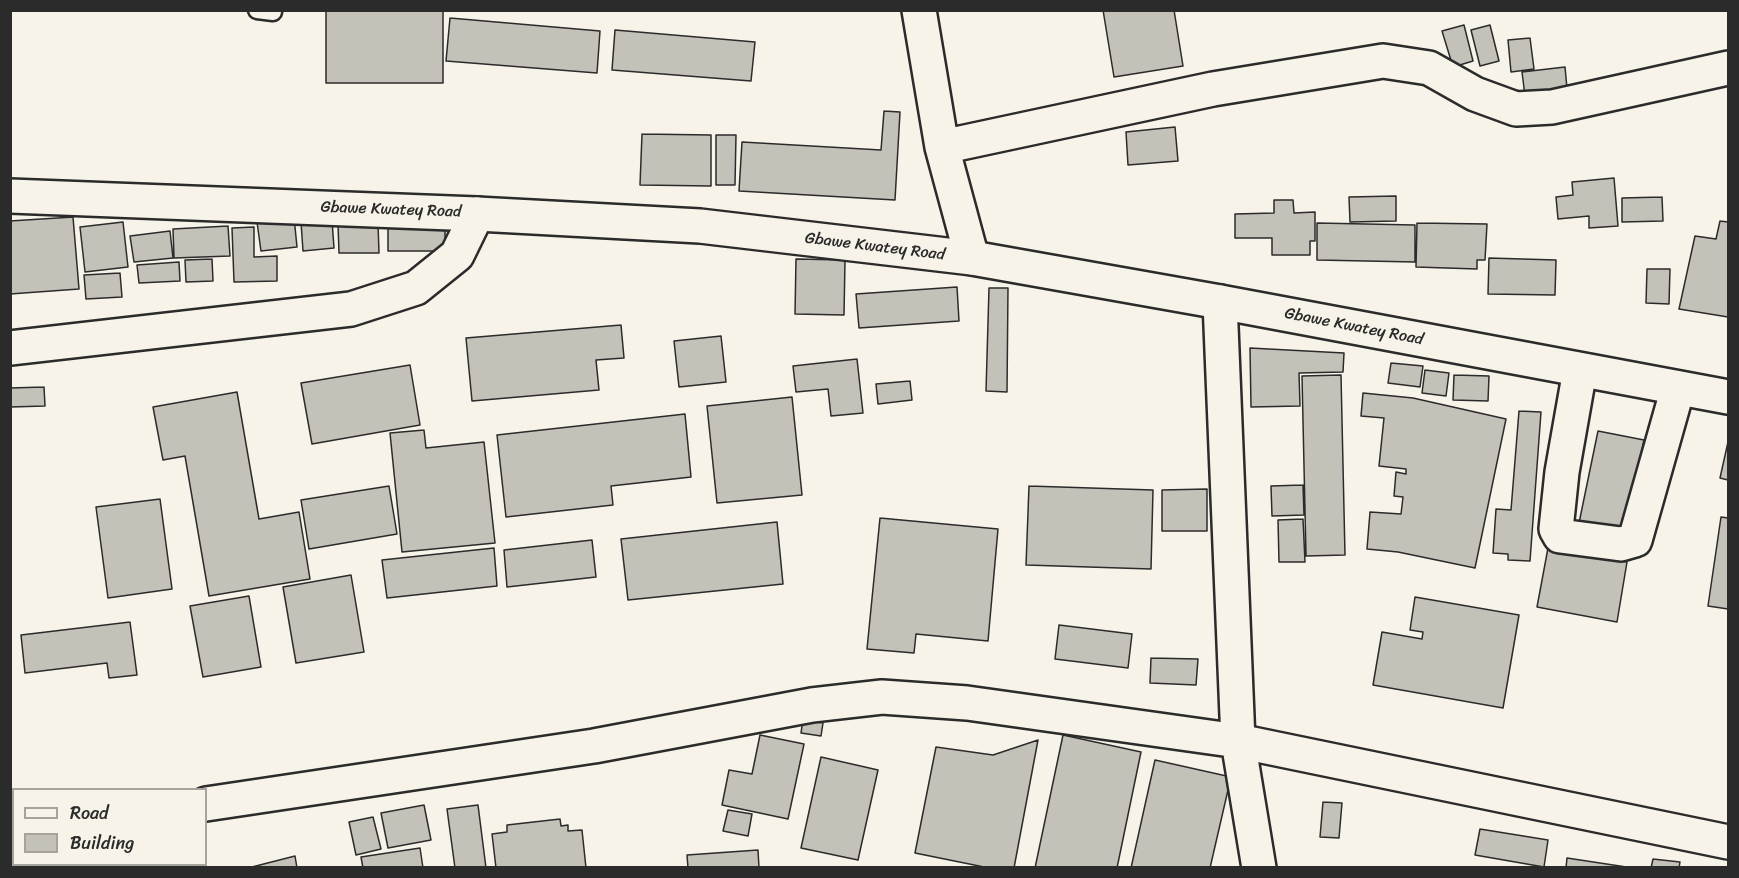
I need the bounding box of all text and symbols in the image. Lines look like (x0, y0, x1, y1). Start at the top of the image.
street label: Gbawe Kwatey Road (320, 198, 462, 222)
street label: Gbawe Kwatey Road (804, 229, 946, 265)
street label: Gbawe Kwatey Road (1283, 304, 1425, 350)
legend (12, 788, 207, 866)
text: Road (70, 797, 109, 829)
text: Building (70, 827, 134, 859)

